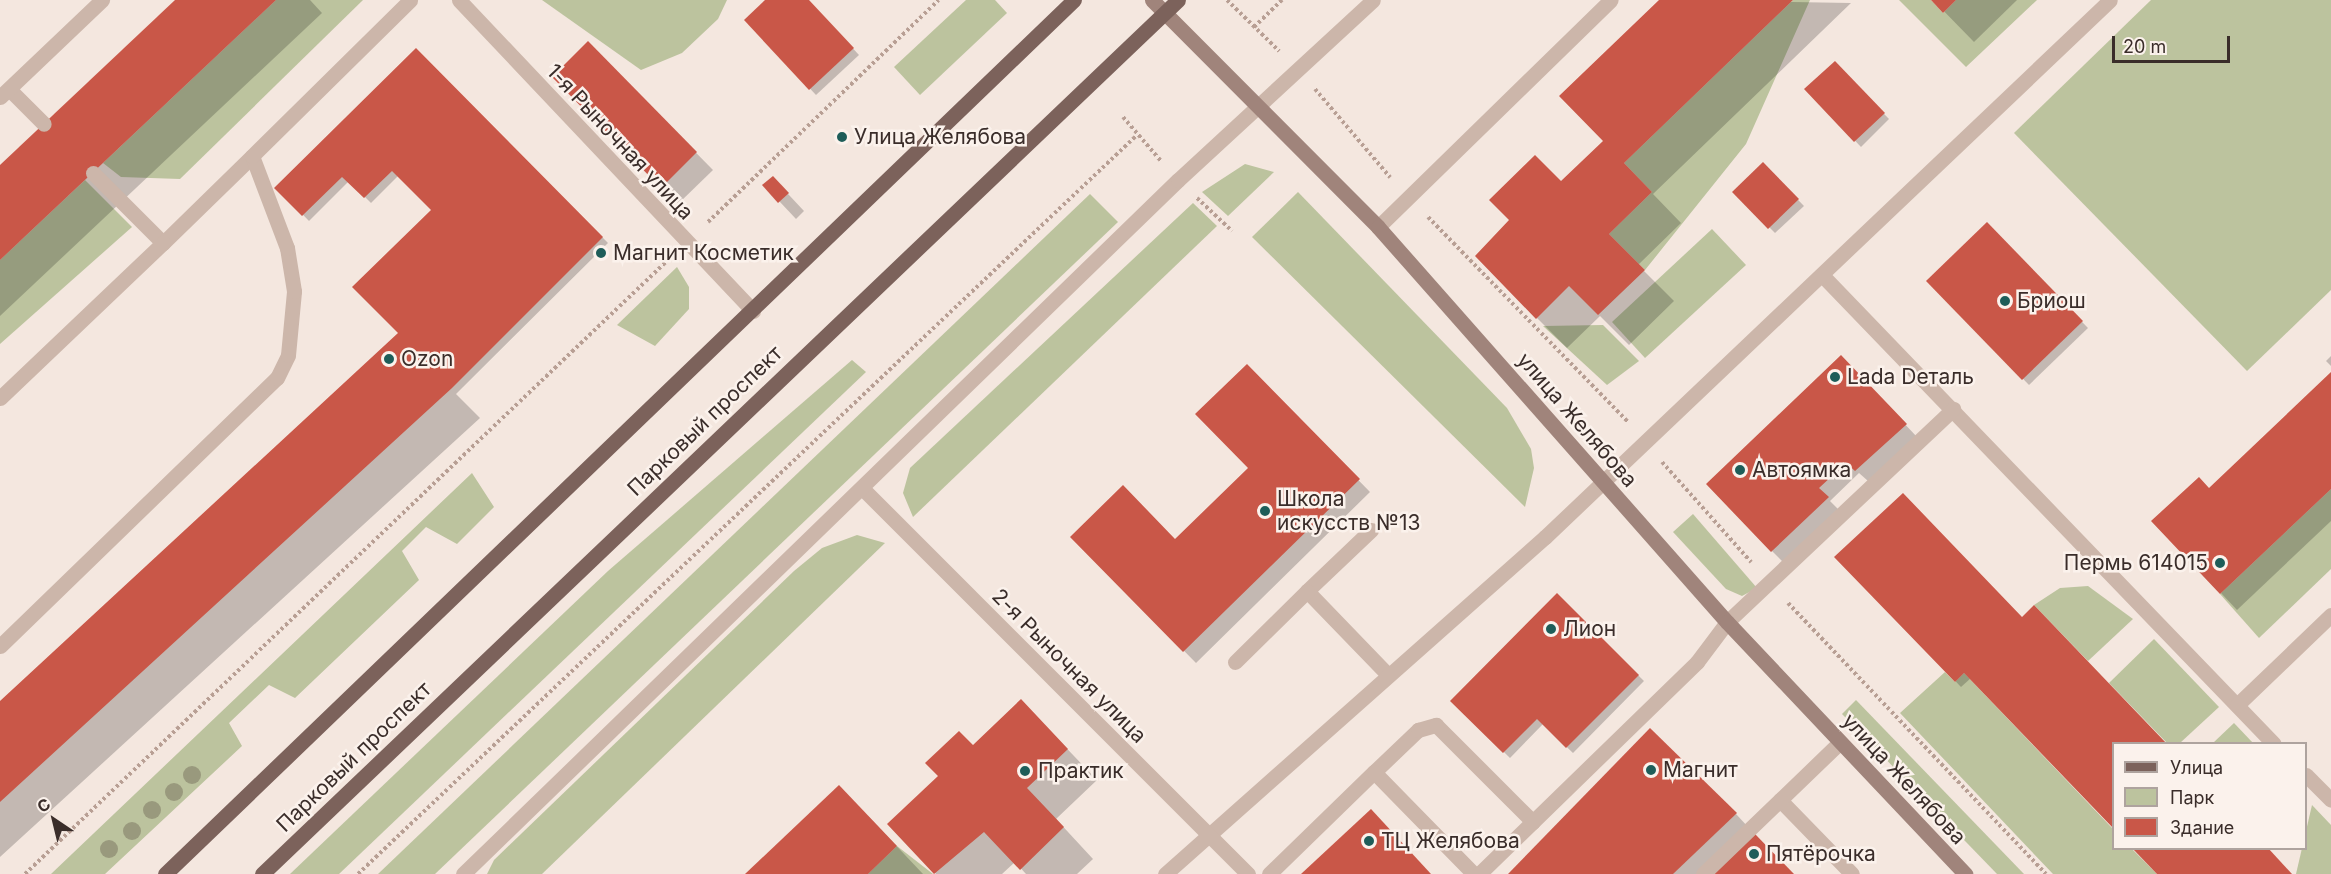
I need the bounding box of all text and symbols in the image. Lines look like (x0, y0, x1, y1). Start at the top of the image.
scale bar (2115, 24, 2234, 62)
text: 20 m (2123, 36, 2166, 57)
street label: 1-я Рыночная улица (541, 59, 699, 225)
place label: Улица Желябова (854, 124, 1026, 150)
marker: Улица Желябова (835, 130, 849, 144)
place label: Магнит Косметик (613, 240, 794, 266)
marker: Магнит Косметик (594, 246, 608, 260)
place label: Бриош (2017, 288, 2086, 314)
marker: Бриош (1998, 294, 2012, 308)
street label: Парковый проспект (623, 341, 787, 501)
place label: Ozon (401, 346, 453, 372)
street label: улица Желябова (1512, 348, 1642, 492)
marker: Ozon (382, 352, 396, 366)
place label: Lada Dеталь (1847, 364, 1974, 390)
marker: Lada Dеталь (1828, 370, 1842, 384)
place label: Автоямка (1752, 457, 1851, 483)
marker: Автоямка (1733, 463, 1747, 477)
place label: Школа искусств №13 (1277, 486, 1421, 536)
marker: Школа искусств №13 (1258, 504, 1272, 518)
place label: Пермь 614015 (2064, 550, 2208, 576)
marker: Пермь 614015 (2213, 556, 2227, 570)
street label: 2-я Рыночная улица (987, 584, 1151, 748)
place label: Лион (1563, 616, 1616, 642)
marker: Лион (1544, 622, 1558, 636)
street label: Парковый проспект (272, 677, 436, 837)
street label: улица Желябова (1837, 708, 1971, 850)
legend (2112, 742, 2307, 850)
place label: Магнит (1663, 757, 1738, 783)
text: Улица (2170, 757, 2223, 778)
place label: Практик (1038, 758, 1124, 784)
marker: Практик (1016, 762, 1034, 780)
marker: Магнит (1644, 763, 1658, 777)
text: Парк (2170, 787, 2214, 808)
north arrow (24, 790, 84, 850)
text: С (33, 794, 54, 817)
text: Здание (2170, 817, 2234, 838)
place label: ТЦ Желябова (1381, 828, 1520, 854)
marker: ТЦ Желябова (1362, 834, 1376, 848)
place label: Пятёрочка (1766, 841, 1876, 867)
marker: Пятёрочка (1747, 847, 1761, 861)

